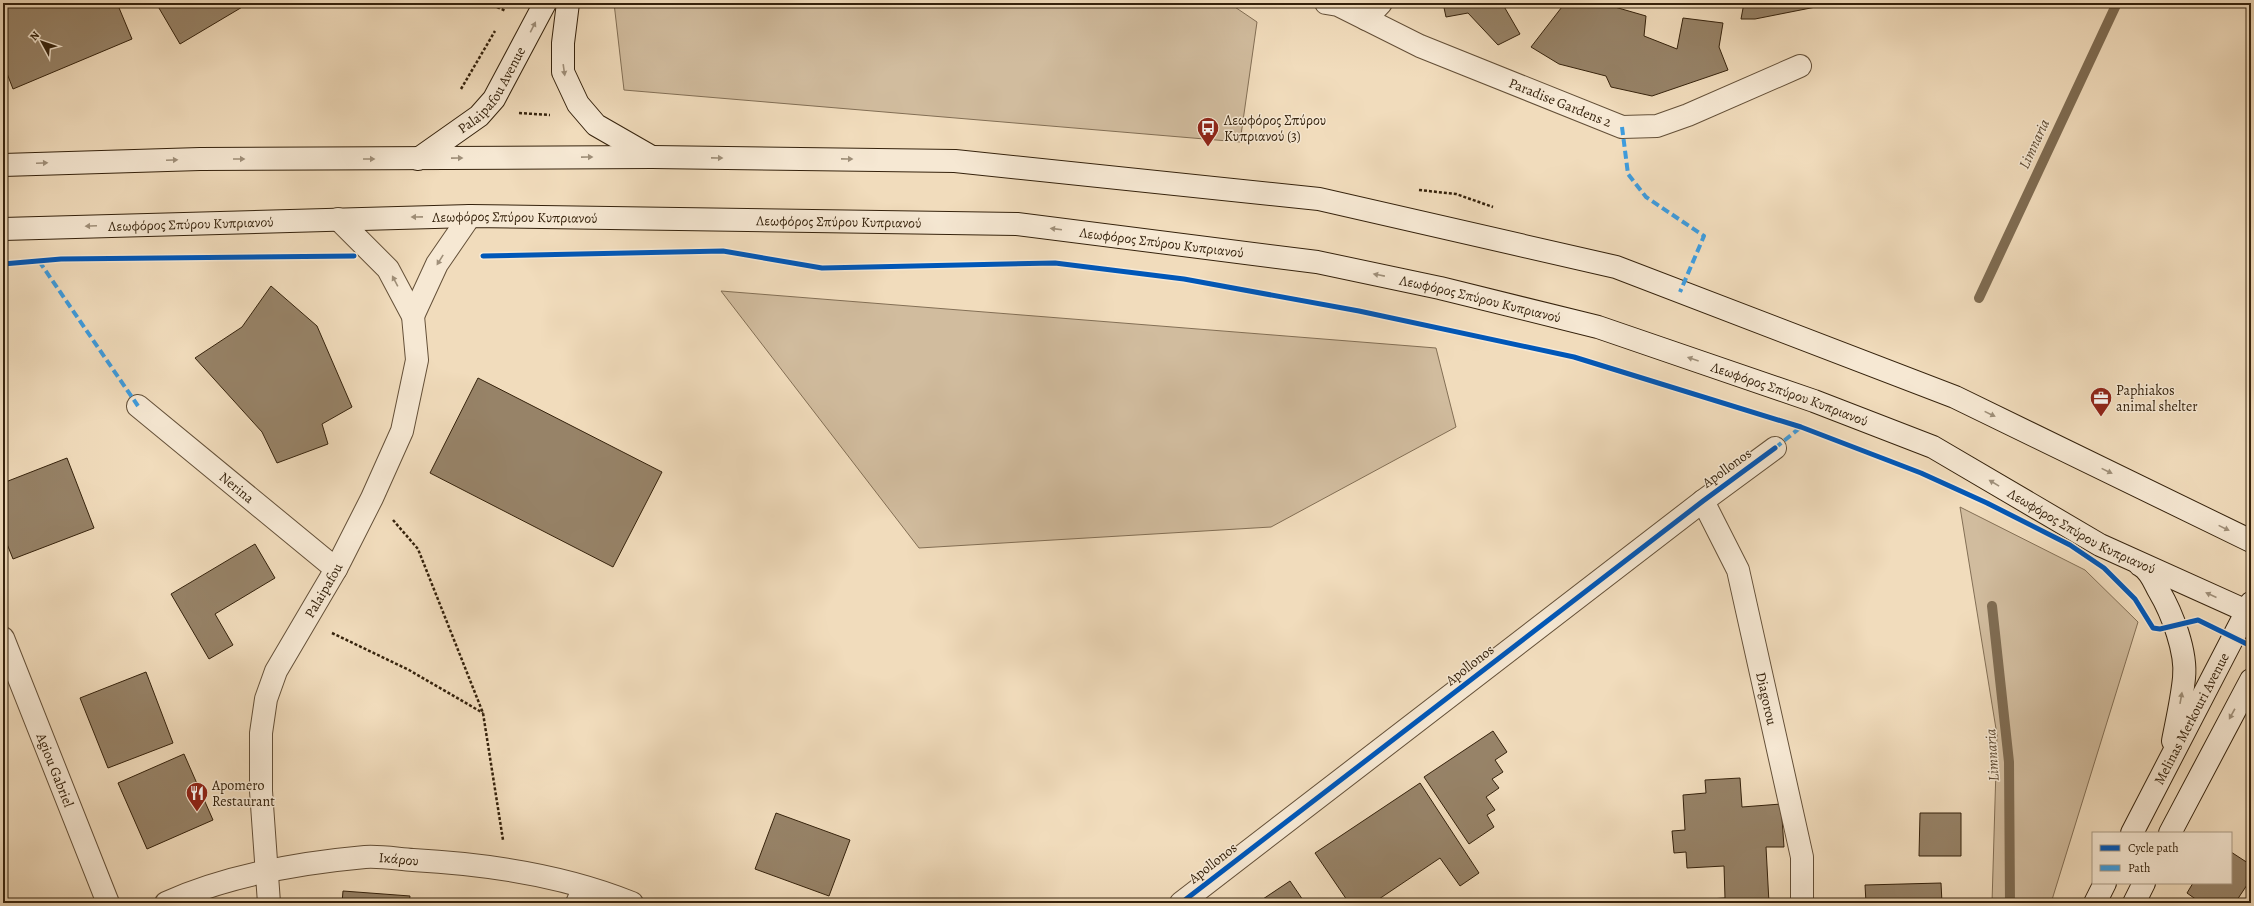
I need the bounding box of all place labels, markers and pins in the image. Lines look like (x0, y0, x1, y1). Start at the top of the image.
place label: Λεωφόρος Σπύρου Κυπριανού (3) (1223, 111, 1326, 146)
bus stop icon: Λεωφόρος Σπύρου Κυπριανού (3) (1195, 115, 1221, 148)
place label: Paphiakos animal shelter (2116, 381, 2198, 416)
office icon: Paphiakos animal shelter (2088, 385, 2114, 418)
place label: Apomero Restaurant (211, 776, 275, 811)
restaurant icon: Apomero Restaurant (184, 780, 210, 813)

